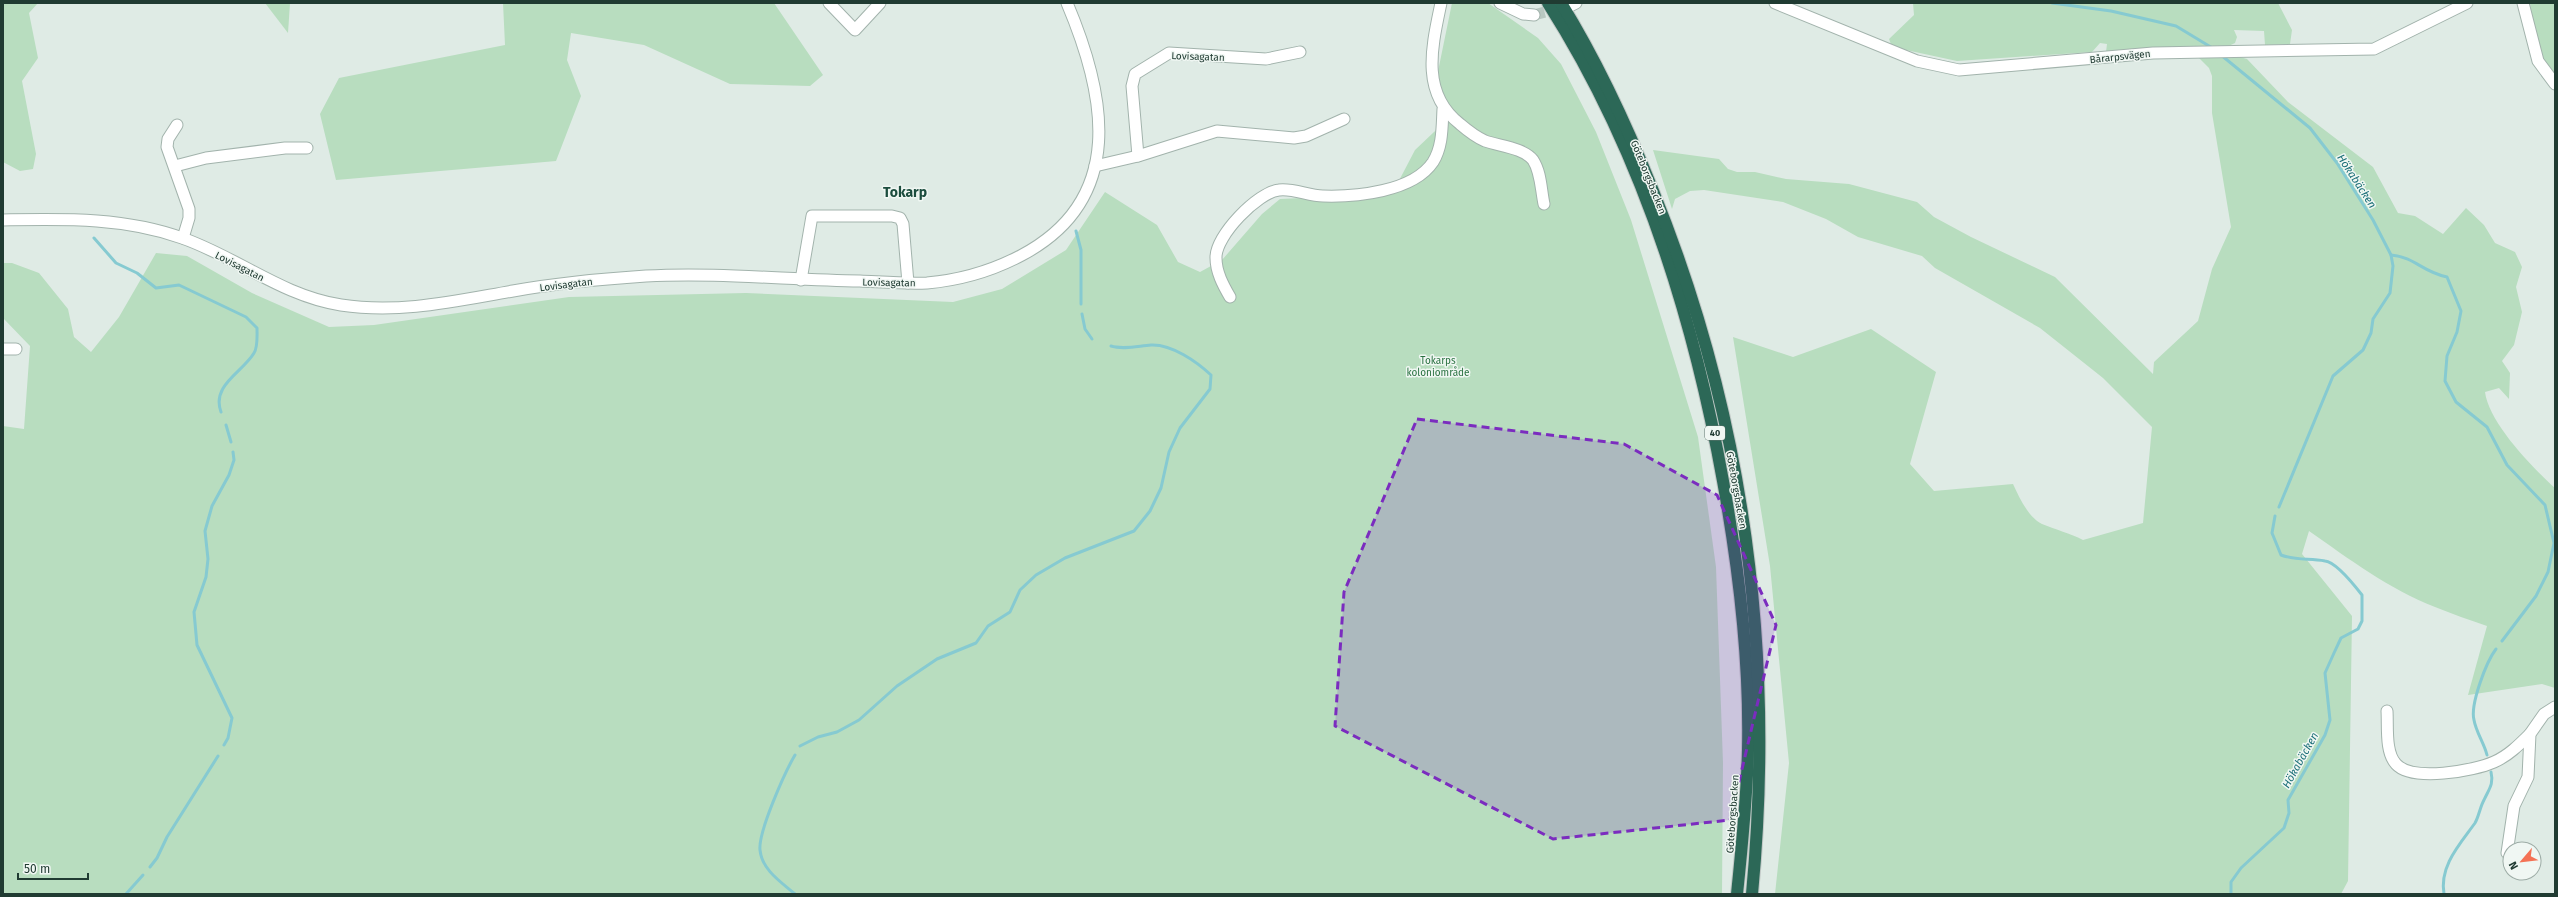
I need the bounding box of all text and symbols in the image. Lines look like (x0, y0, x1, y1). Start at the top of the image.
street label: Bårarpsvägen (2089, 47, 2151, 66)
street label: Lovisagatan (1171, 50, 1225, 64)
street label: Göteborgsbacken (1628, 139, 1668, 216)
water label: Hökabäcken (2334, 152, 2379, 211)
district label: Tokarp (883, 184, 927, 201)
street label: Lovisagatan (213, 249, 266, 284)
street label: Lovisagatan (539, 276, 593, 294)
street label: Lovisagatan (862, 277, 916, 289)
park label: Tokarps koloniområde (1406, 355, 1470, 379)
road number: 40 (1705, 426, 1725, 440)
street label: Göteborgsbacken (1723, 450, 1749, 530)
water label: Hökabäcken (2280, 730, 2321, 790)
street label: Göteborgsbacken (1724, 774, 1742, 854)
north arrow (2502, 841, 2542, 881)
scale bar (18, 855, 88, 881)
text: N (2506, 859, 2521, 872)
text: 50 m (24, 862, 50, 876)

